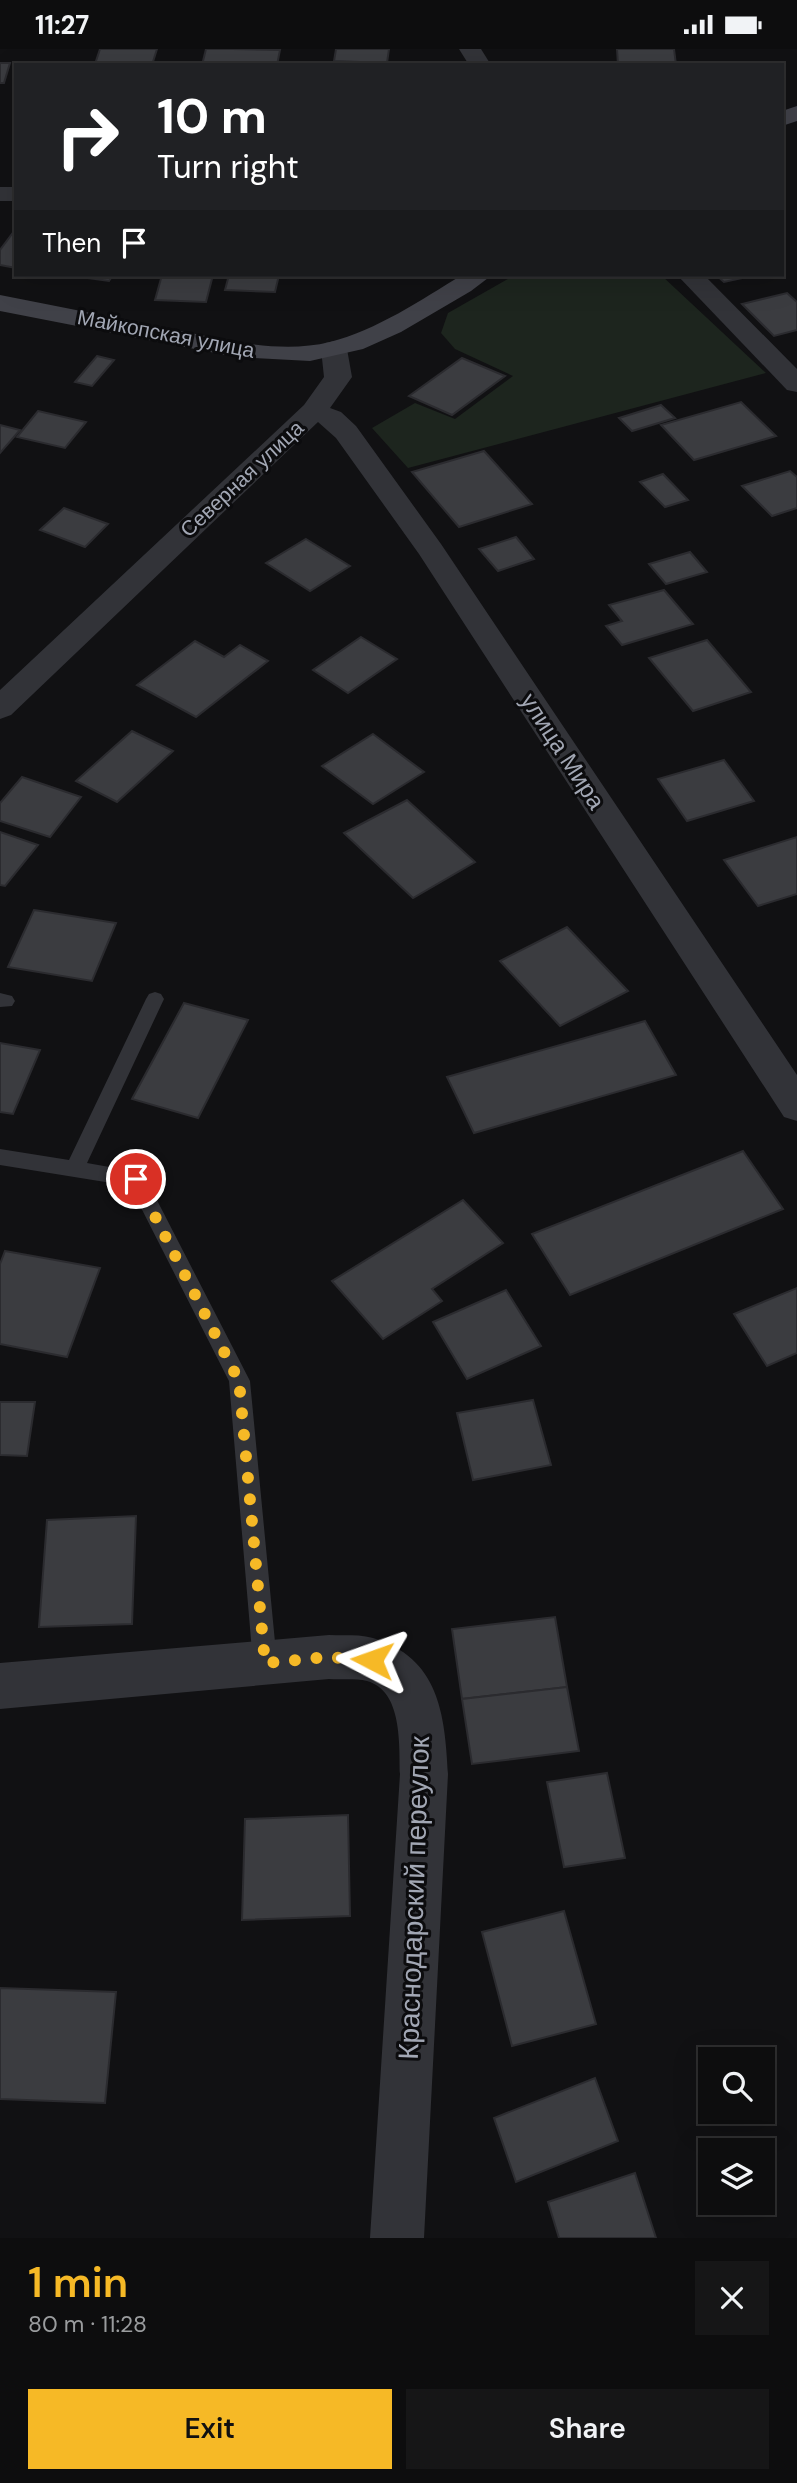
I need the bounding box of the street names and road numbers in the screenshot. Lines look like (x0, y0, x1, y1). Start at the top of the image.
street label: Майкопская улица (75, 303, 257, 365)
street label: Северная улица (174, 414, 310, 543)
street label: улица Мира (514, 687, 612, 816)
street label: Краснодарский переулок (390, 1735, 438, 2060)

